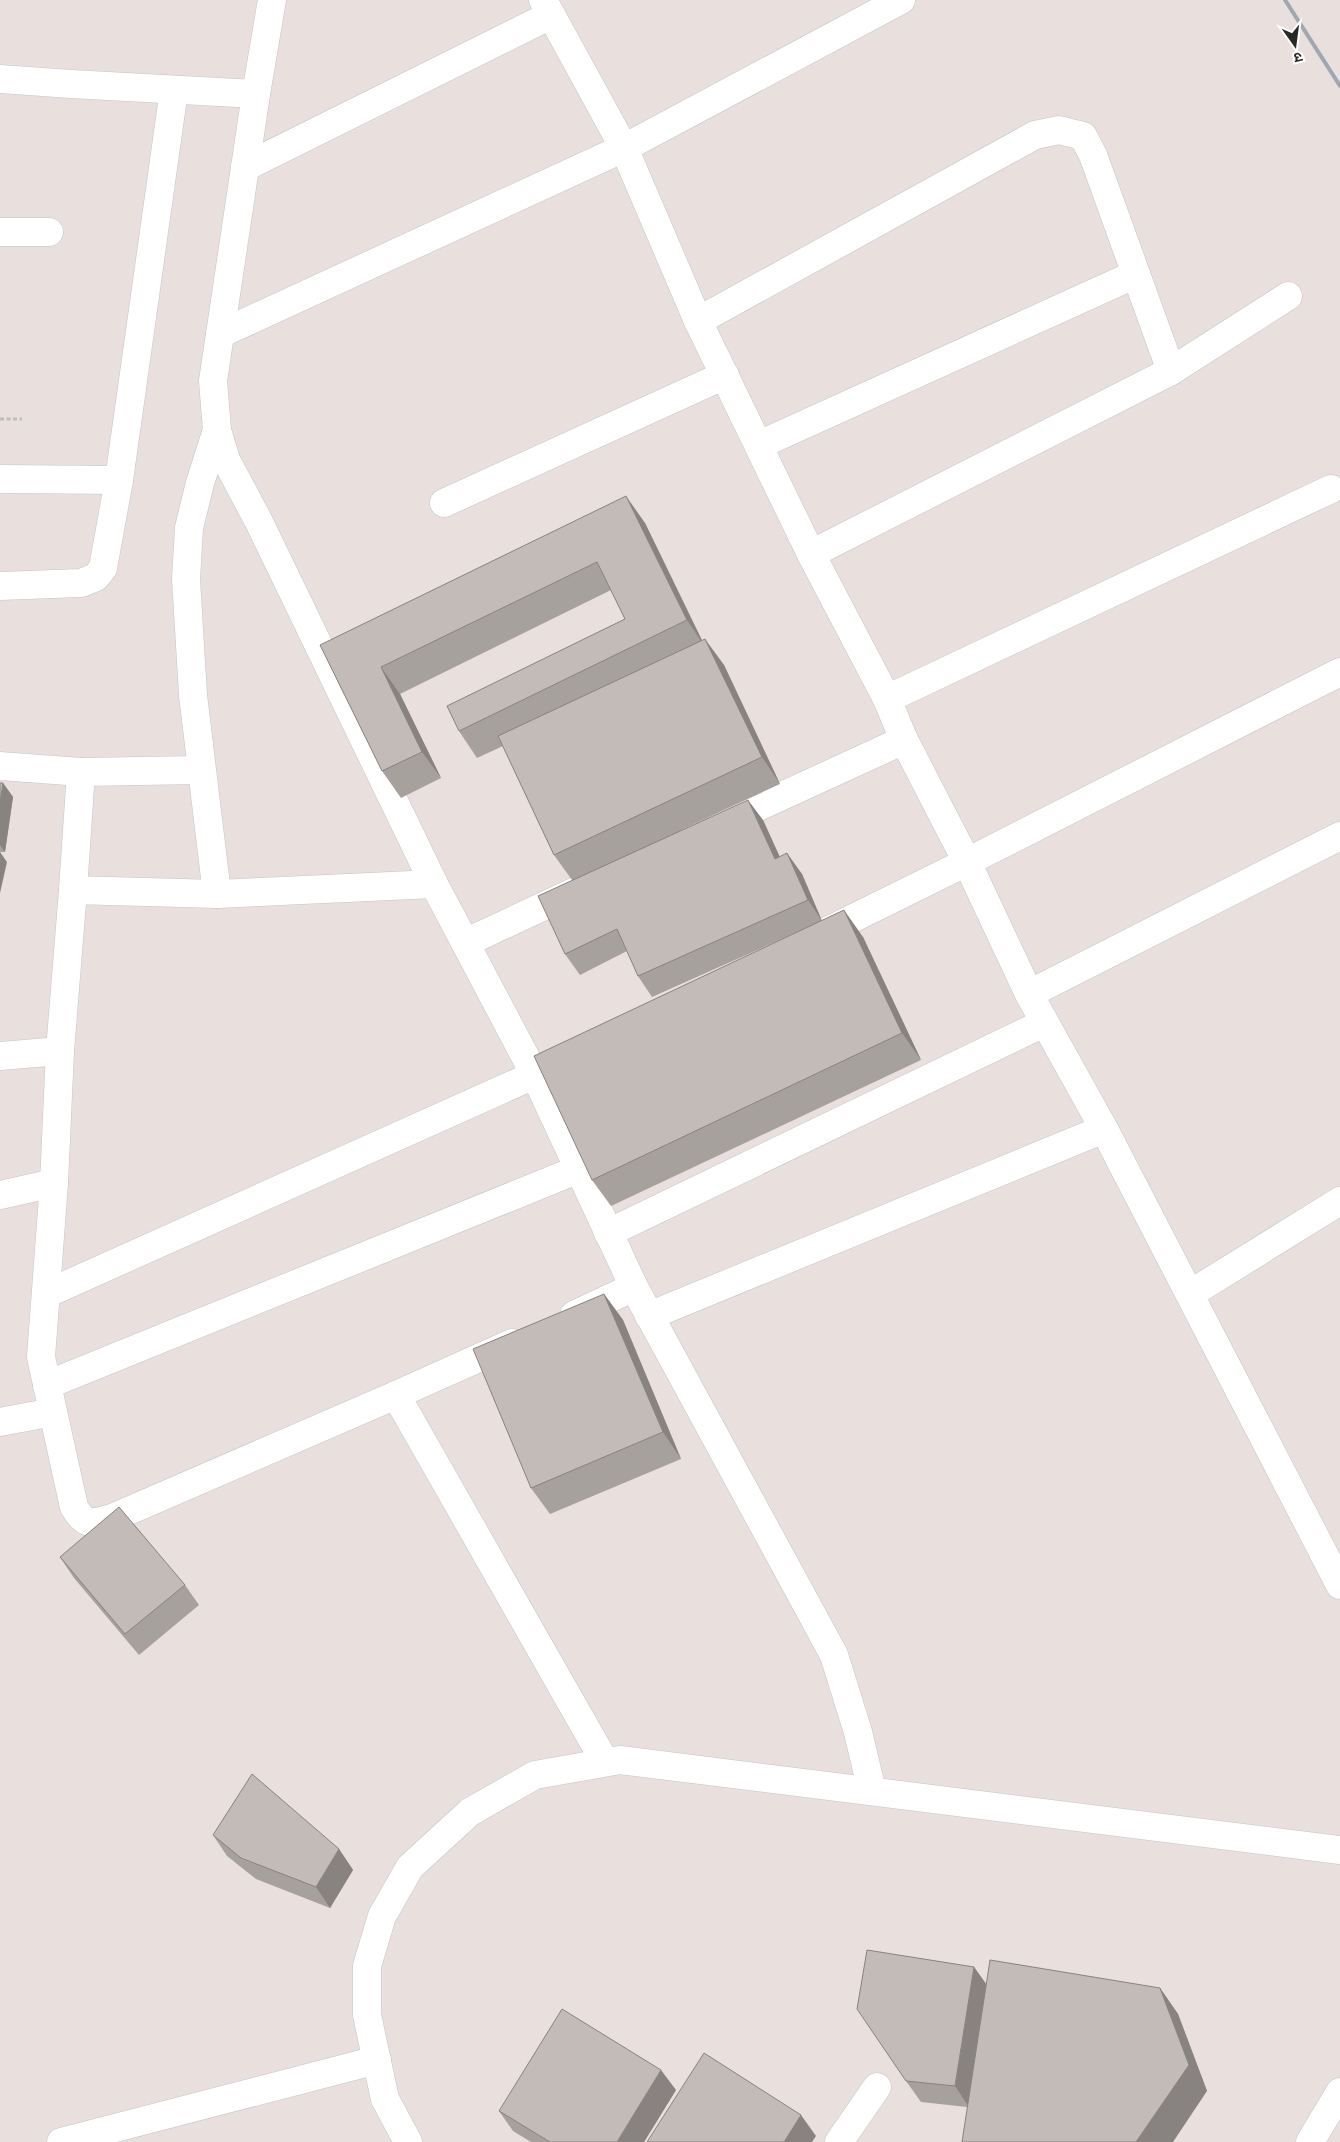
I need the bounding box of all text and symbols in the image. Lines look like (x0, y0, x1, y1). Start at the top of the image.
north arrow (1270, 20, 1320, 70)
text: उ (1291, 48, 1304, 67)

